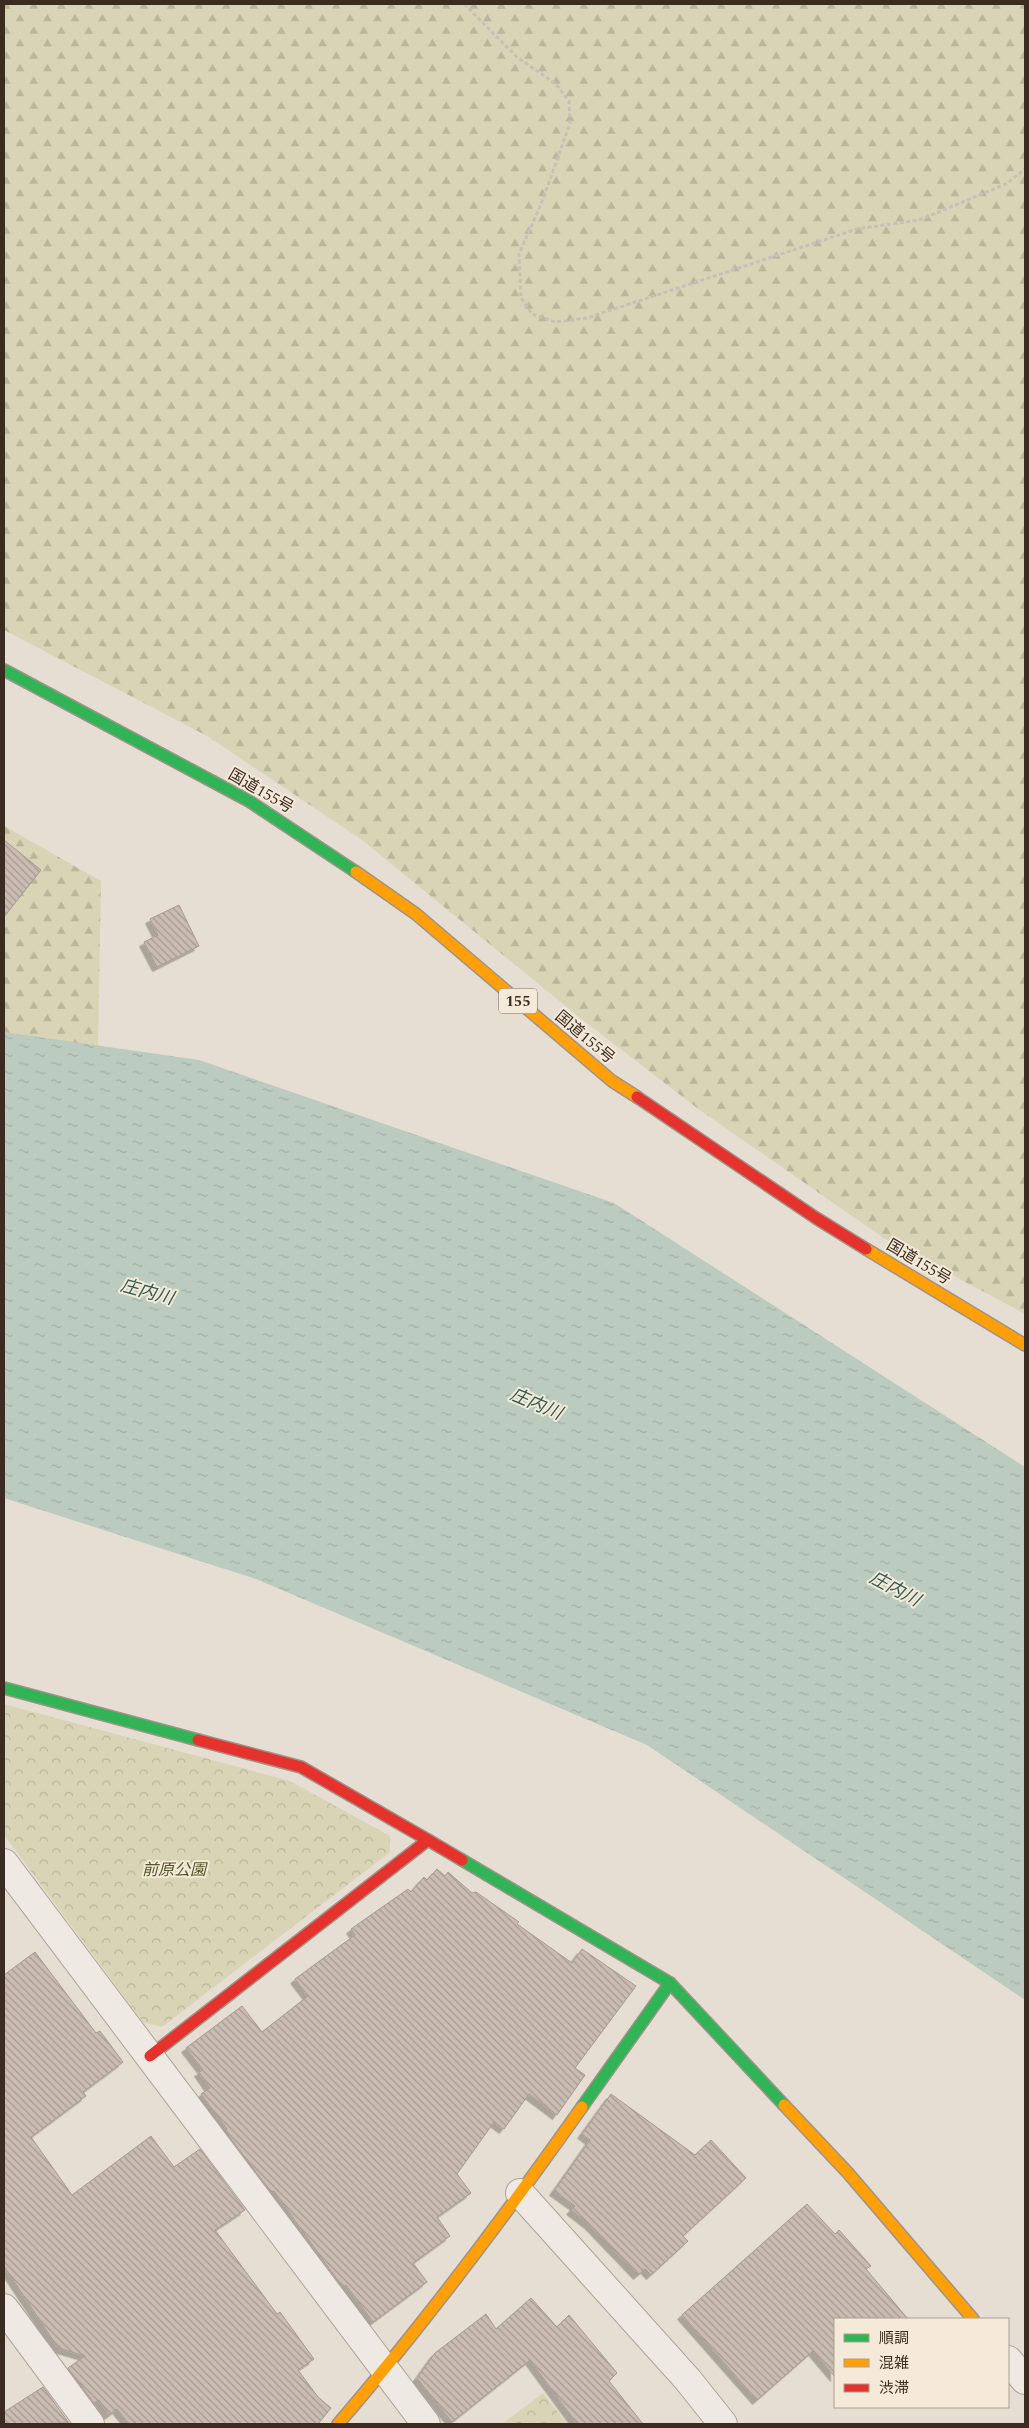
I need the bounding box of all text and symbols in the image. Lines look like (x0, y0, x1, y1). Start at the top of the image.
street label: 国道155号 (224, 763, 298, 819)
road number: 155 (499, 988, 537, 1014)
street label: 国道155号 (550, 1005, 620, 1069)
street label: 国道155号 (882, 1233, 956, 1291)
water label: 庄内川 (117, 1272, 179, 1313)
water label: 庄内川 (506, 1381, 568, 1428)
water label: 庄内川 (865, 1564, 927, 1615)
park label: 前原公園 (142, 1858, 208, 1882)
legend (834, 2318, 1009, 2408)
text: 順調 (879, 2327, 909, 2350)
text: 混雑 (879, 2352, 909, 2375)
text: 渋滞 (879, 2377, 909, 2400)

